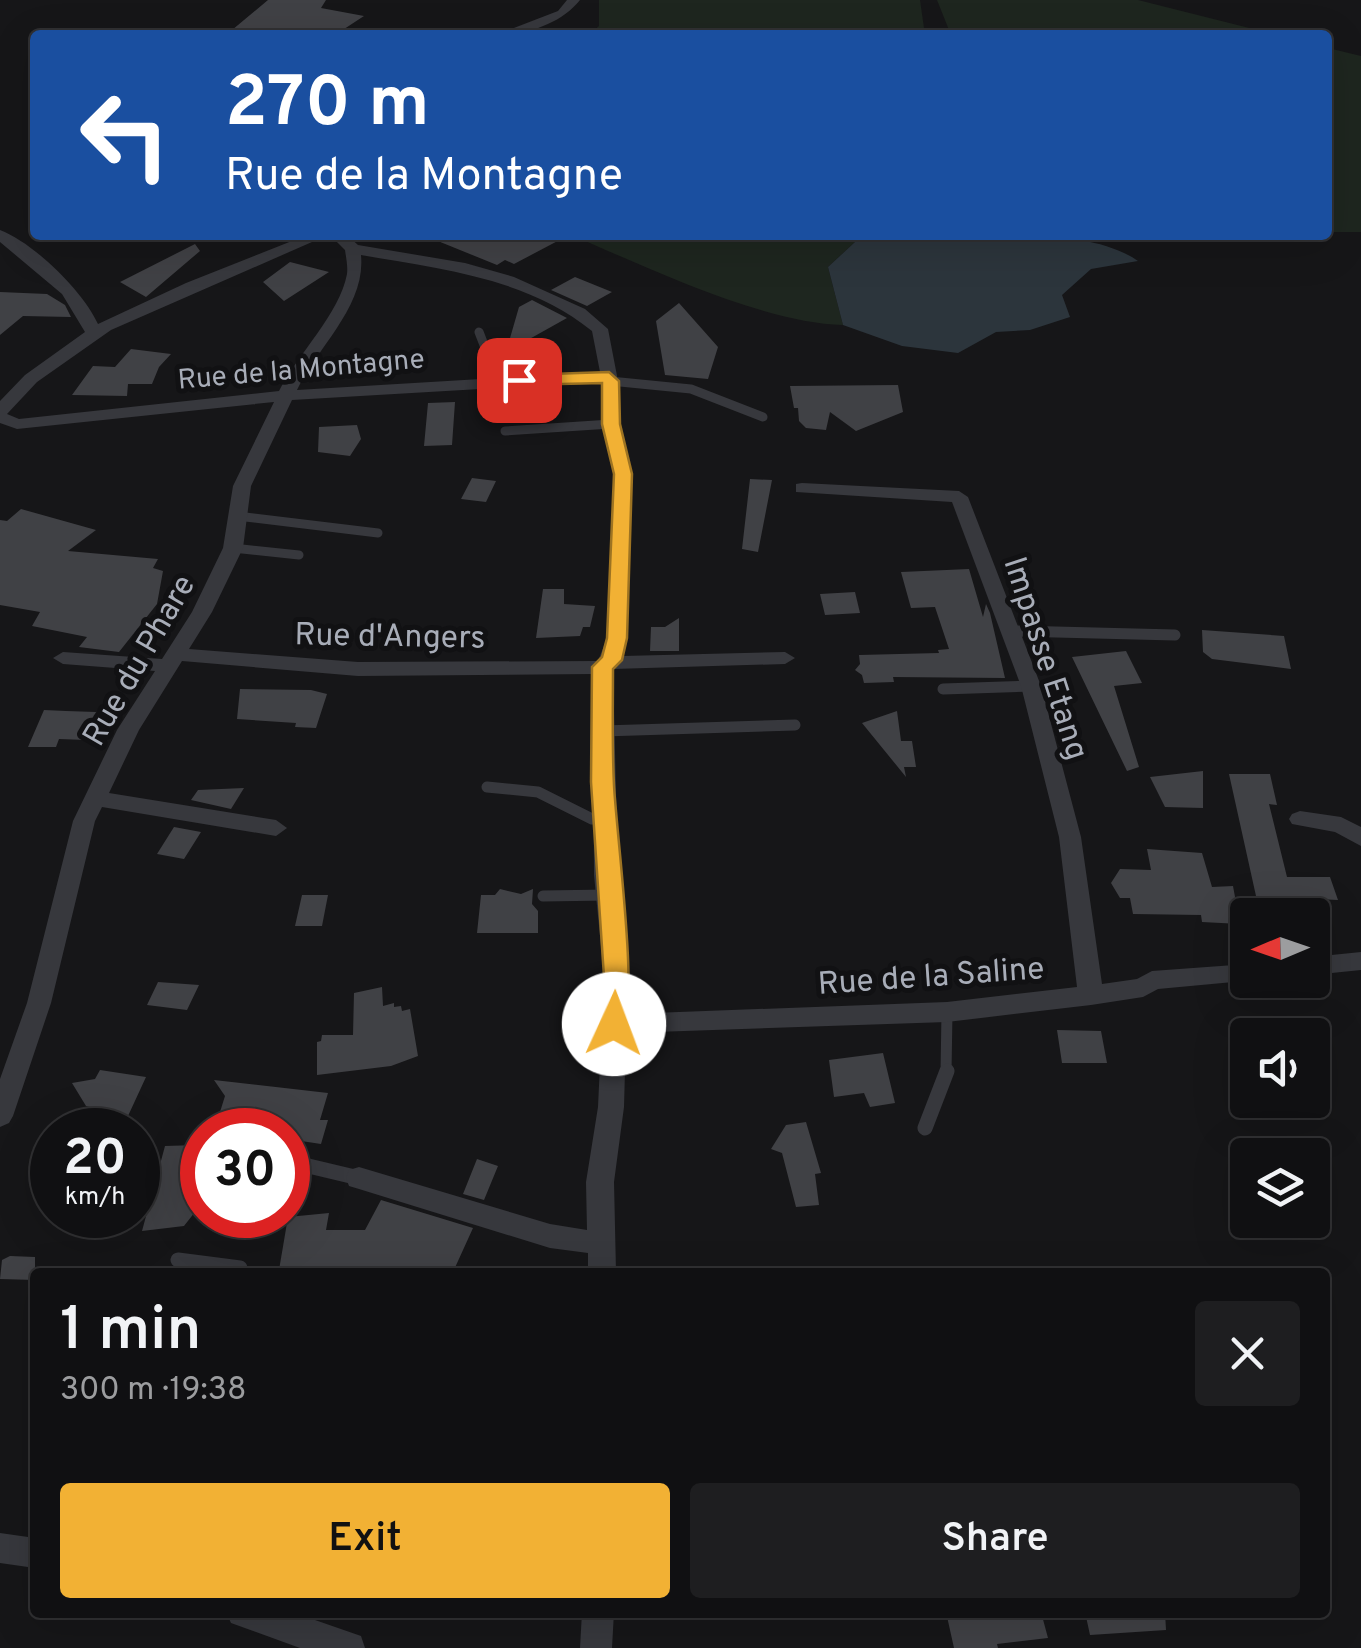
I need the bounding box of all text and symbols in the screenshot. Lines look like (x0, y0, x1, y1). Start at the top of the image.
text: 270 m (225, 62, 430, 151)
icon: left (60, 70, 190, 200)
text: Rue de la Montagne (225, 149, 623, 206)
pin (477, 338, 562, 423)
street label: Rue de la Montagne (176, 342, 426, 400)
icon: arrive (492, 353, 547, 408)
street label: Impasse Etang (993, 552, 1096, 765)
street label: Rue du Phare (75, 569, 206, 754)
street label: Rue d'Angers (294, 616, 486, 660)
north arrow (1230, 898, 1330, 998)
map controls (1230, 898, 1330, 1238)
street label: Rue de la Saline (817, 950, 1046, 1006)
position arrow (562, 972, 666, 1076)
button: sound (1230, 1018, 1330, 1118)
speed limit sign: 30 (180, 1108, 310, 1238)
text: 20 (63, 1129, 127, 1192)
button: layers (1230, 1138, 1330, 1238)
text: km/h (65, 1182, 125, 1214)
text: 1 min (60, 1295, 201, 1371)
button: close (1195, 1301, 1300, 1406)
text: 300 m · 19:38 (60, 1371, 247, 1411)
button: Exit (60, 1483, 670, 1598)
button: Share (690, 1483, 1300, 1598)

